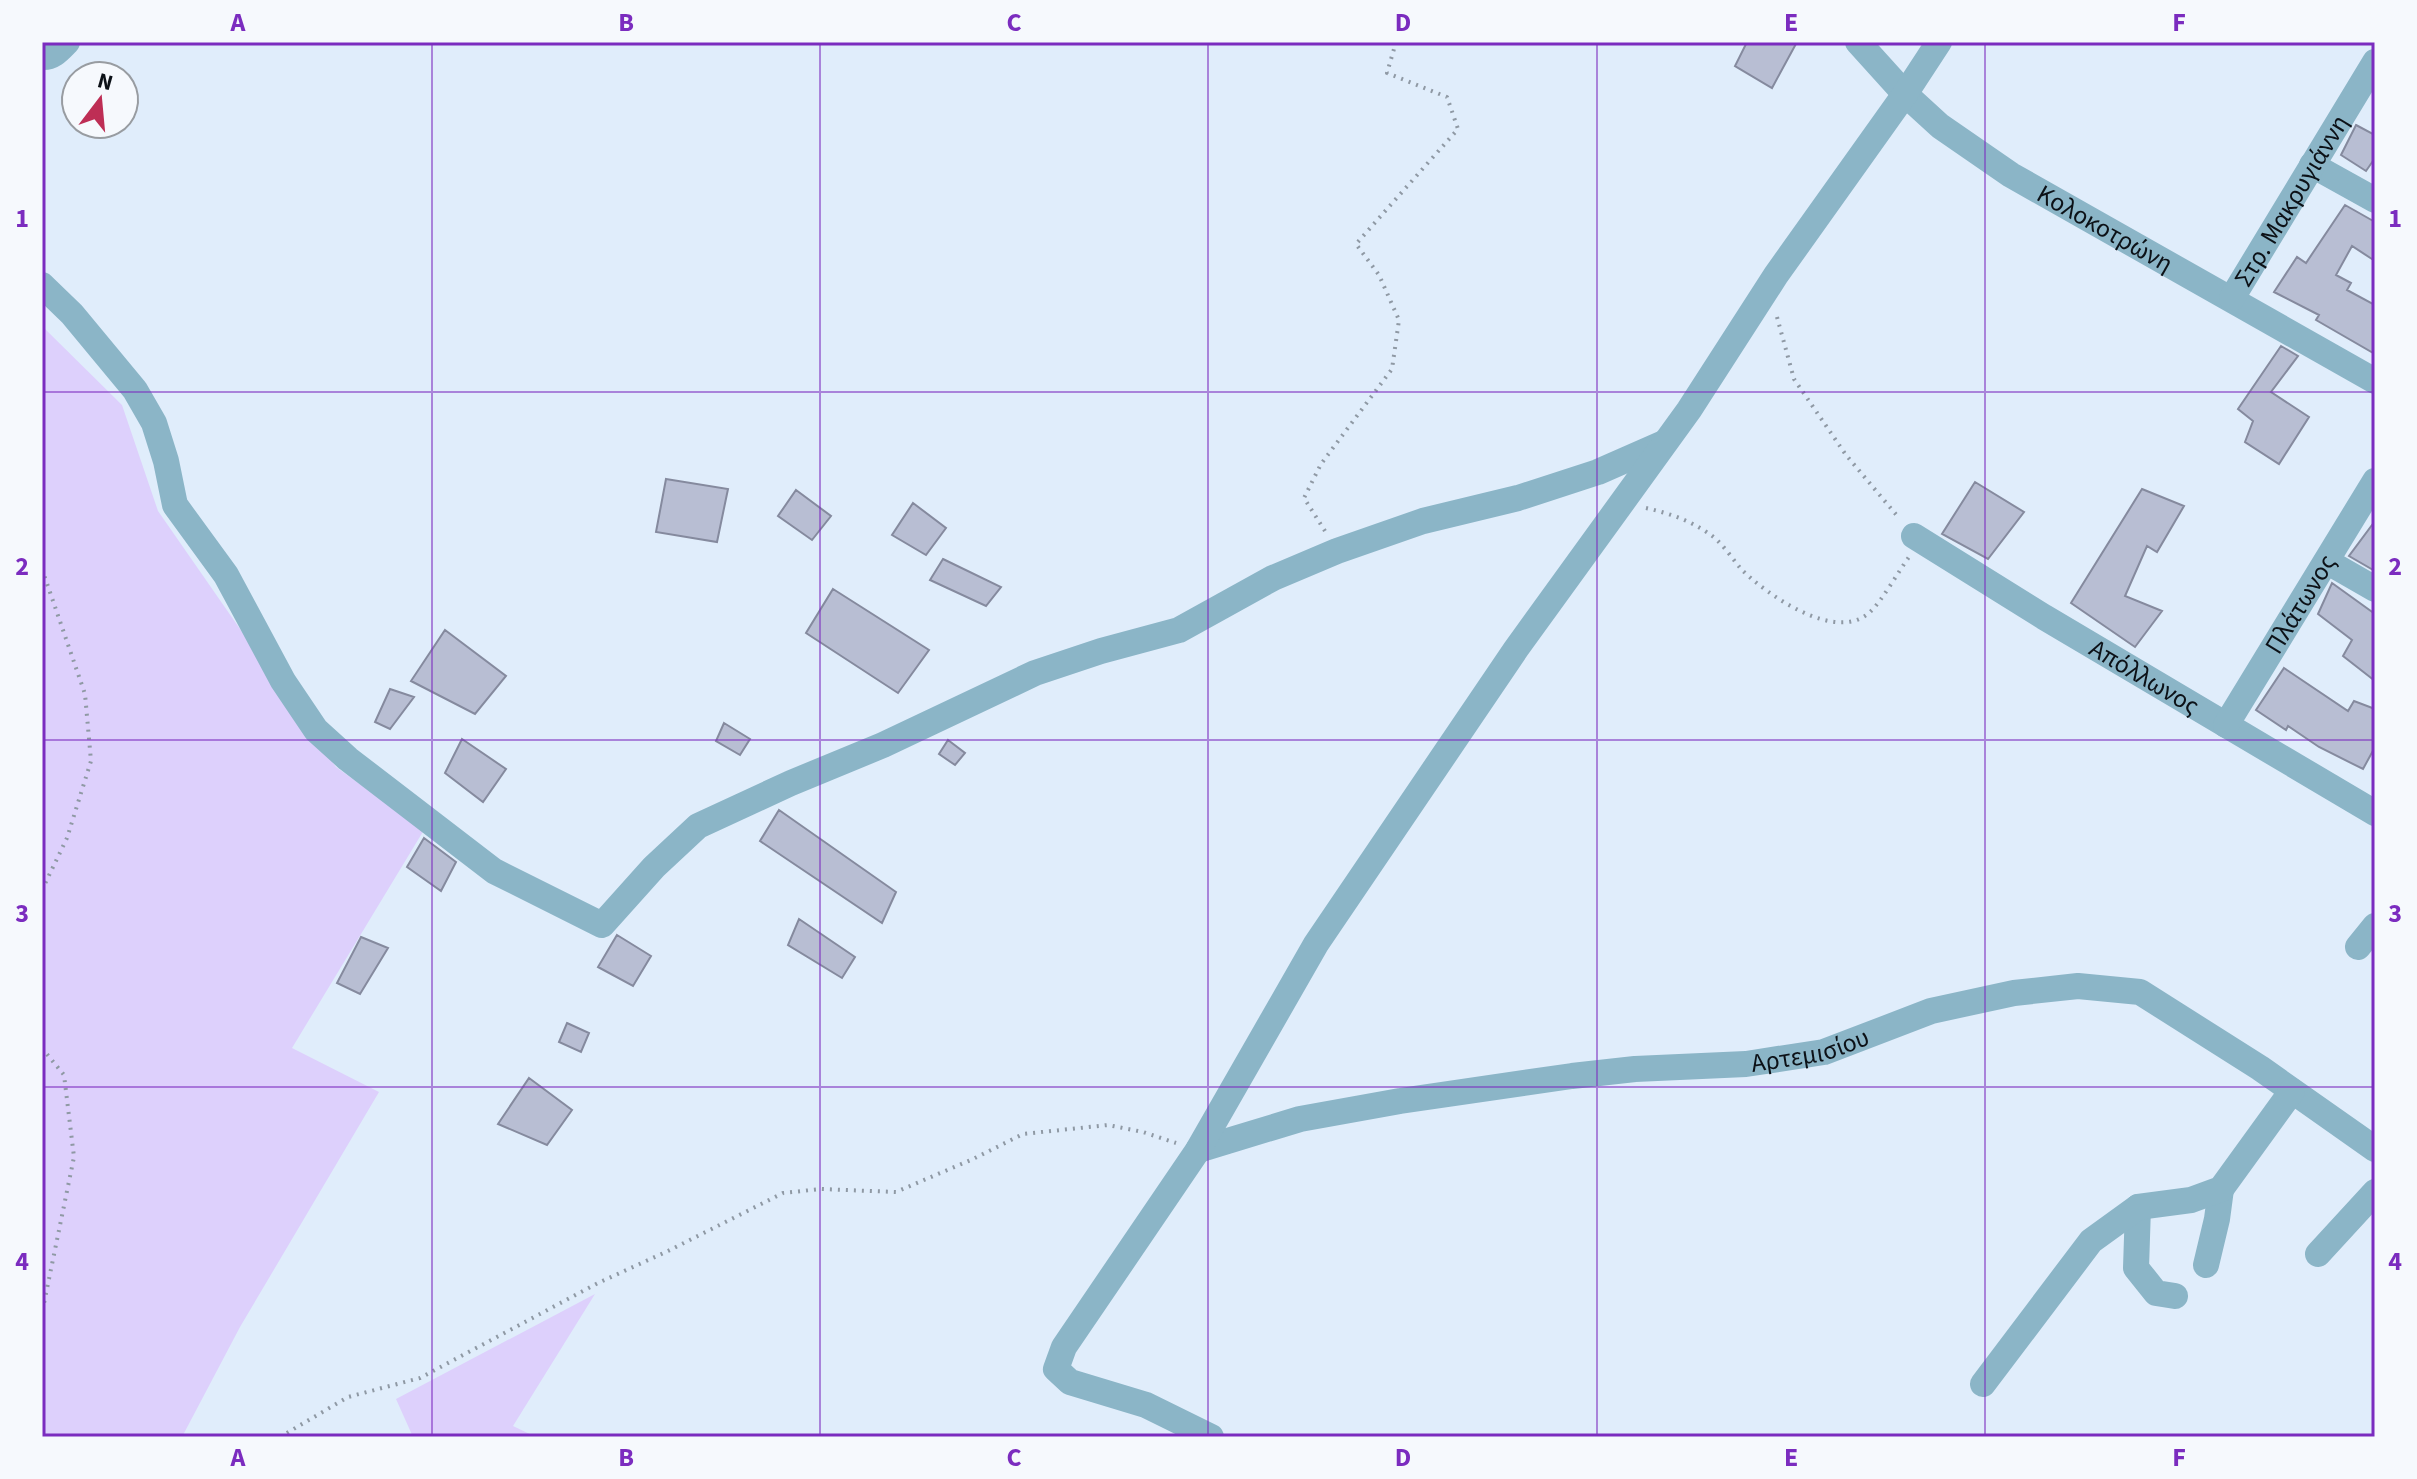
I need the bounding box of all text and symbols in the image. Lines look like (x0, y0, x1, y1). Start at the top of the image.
text: A (230, 4, 247, 41)
text: B (618, 4, 634, 41)
text: C (1006, 4, 1022, 41)
text: D (1395, 4, 1411, 41)
text: E (1784, 4, 1798, 41)
text: F (2172, 4, 2186, 41)
north arrow (60, 60, 140, 140)
text: N (94, 64, 117, 99)
street label: Στρ. Μακρυγιάννη (2225, 108, 2358, 294)
street label: Κολοκοτρώνη (2030, 175, 2180, 282)
text: 1 (15, 200, 29, 237)
text: 1 (2388, 200, 2402, 237)
street label: Πλάτωνος (2256, 547, 2345, 661)
text: 2 (15, 548, 29, 585)
text: 2 (2388, 548, 2402, 585)
street label: Απόλλωνος (2082, 630, 2206, 724)
text: 3 (15, 895, 29, 932)
text: 3 (2388, 895, 2402, 932)
street label: Αρτεμισίου (1748, 1018, 1874, 1082)
text: 4 (15, 1243, 29, 1280)
text: 4 (2388, 1243, 2402, 1280)
text: A (230, 1439, 247, 1476)
text: B (618, 1439, 634, 1476)
text: C (1006, 1439, 1022, 1476)
text: D (1395, 1439, 1411, 1476)
text: E (1784, 1439, 1798, 1476)
text: F (2172, 1439, 2186, 1476)

